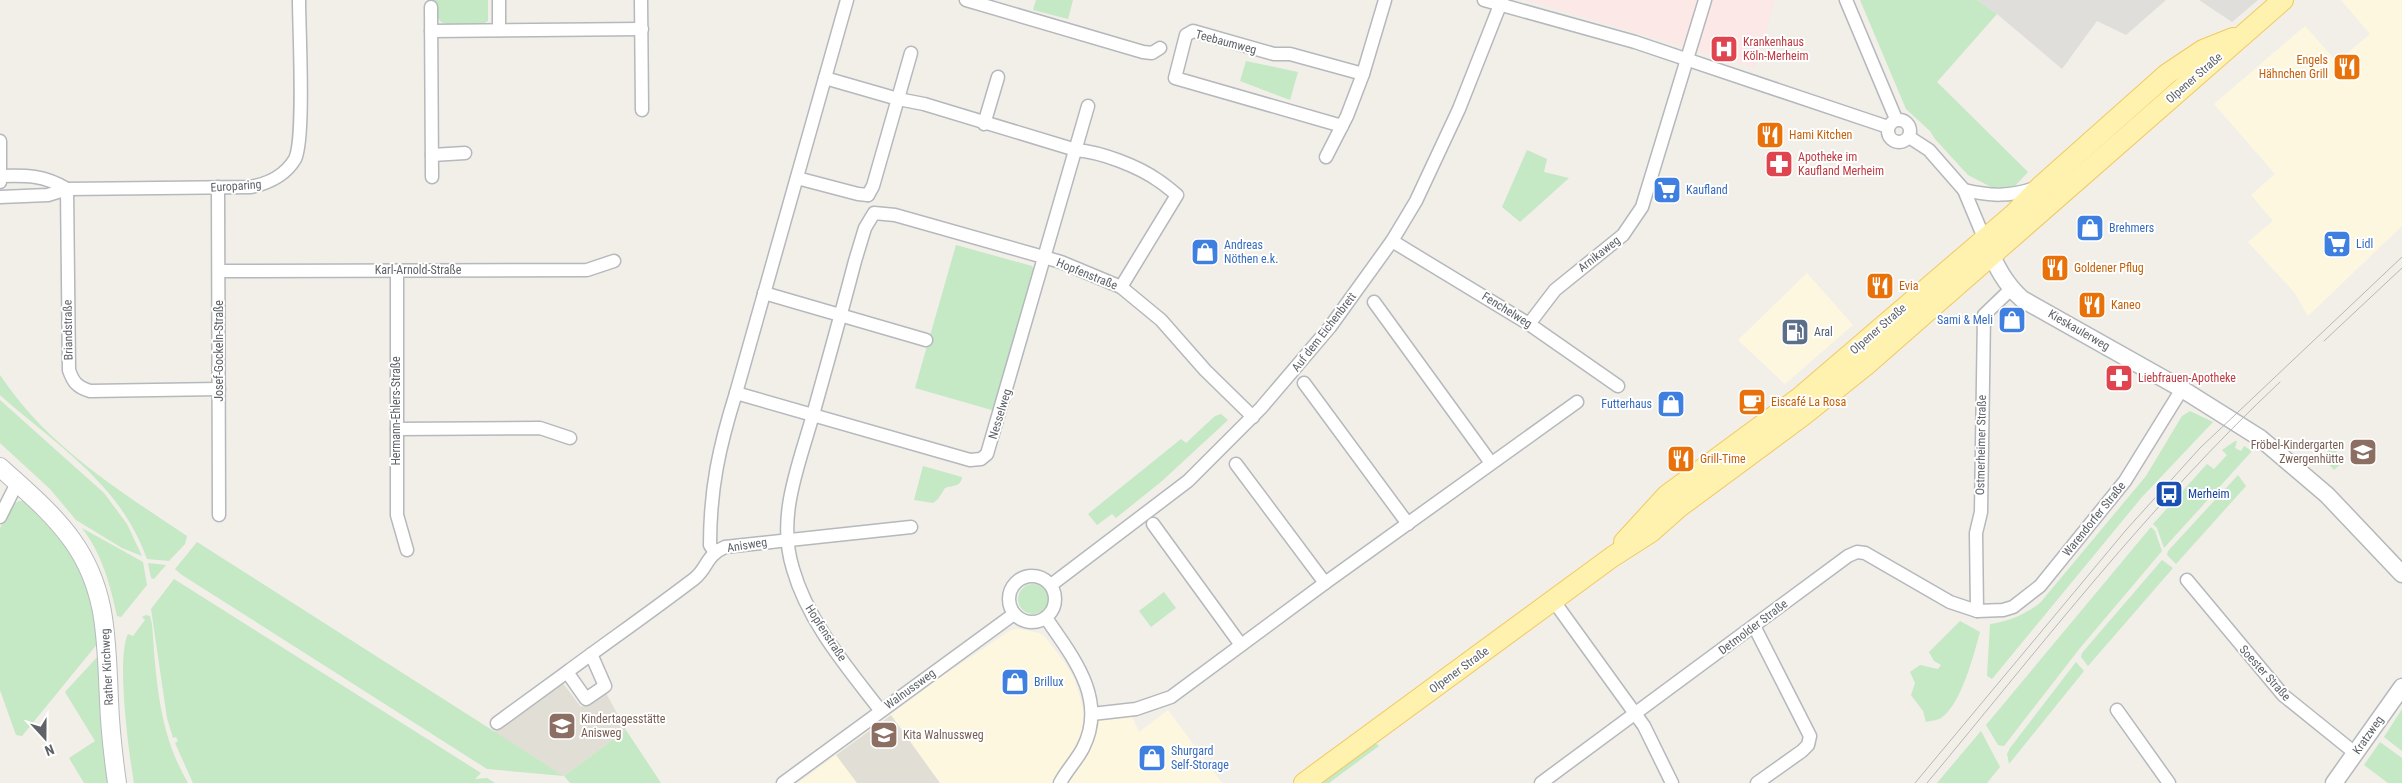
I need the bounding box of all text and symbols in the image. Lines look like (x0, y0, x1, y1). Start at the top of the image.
street label: Teebaumweg (1194, 27, 1258, 57)
hospital icon: Krankenhaus Köln-Merheim (1709, 34, 1739, 64)
place label: Krankenhaus Köln-Merheim (1743, 35, 1809, 63)
street label: Olpener Straße (2163, 49, 2225, 106)
restaurant icon: Engels Hähnchen Grill (2332, 52, 2362, 82)
place label: Engels Hähnchen Grill (2259, 53, 2328, 81)
restaurant icon: Hami Kitchen (1755, 120, 1785, 150)
place label: Hami Kitchen (1789, 128, 1853, 142)
pharmacy icon: Apotheke im Kaufland Merheim (1764, 149, 1794, 179)
place label: Apotheke im Kaufland Merheim (1798, 150, 1884, 178)
supermarket icon: Kaufland (1652, 175, 1682, 205)
street label: Europaring (210, 177, 262, 195)
place label: Kaufland (1686, 183, 1728, 197)
shop icon: Brehmers (2075, 213, 2105, 243)
place label: Brehmers (2109, 221, 2154, 235)
supermarket icon: Lidl (2322, 229, 2352, 259)
street label: Arnikaweg (1575, 233, 1623, 275)
shop icon: Andreas Nöthen e.k. (1190, 237, 1220, 267)
place label: Lidl (2356, 237, 2373, 251)
place label: Andreas Nöthen e.k. (1224, 238, 1278, 266)
restaurant icon: Goldener Pflug (2040, 253, 2070, 283)
street label: Hopfenstraße (1054, 255, 1120, 293)
place label: Goldener Pflug (2074, 261, 2144, 275)
street label: Karl-Arnold-Straße (375, 263, 462, 277)
restaurant icon: Evia (1865, 271, 1895, 301)
place label: Evia (1899, 279, 1919, 293)
street label: Auf dem Eichenbrett (1289, 289, 1359, 374)
street label: Fenchelweg (1479, 289, 1535, 331)
restaurant icon: Kaneo (2077, 290, 2107, 320)
place label: Kaneo (2111, 298, 2141, 312)
street label: Briandstraße (60, 299, 76, 360)
street label: Josef-Gockeln-Straße (212, 300, 226, 402)
street label: Olpener Straße (1847, 300, 1909, 357)
shop icon: Sami & Meli (1997, 305, 2027, 335)
street label: Kieskaulerweg (2046, 307, 2112, 353)
place label: Sami & Meli (1937, 313, 1993, 327)
fuel station icon: Aral (1780, 317, 1810, 347)
place label: Aral (1814, 325, 1833, 339)
street label: Hermann-Ehlers-Straße (389, 356, 403, 466)
pharmacy icon: Liebfrauen-Apotheke (2104, 363, 2134, 393)
place label: Liebfrauen-Apotheke (2138, 371, 2236, 385)
street label: Nesselweg (986, 387, 1014, 441)
cafe icon: Eiscafé La Rosa (1737, 387, 1767, 417)
shop icon: Futterhaus (1656, 389, 1686, 419)
street label: Ostmerheimer Straße (1973, 394, 1989, 495)
place label: Eiscafé La Rosa (1771, 395, 1847, 409)
place label: Futterhaus (1601, 397, 1652, 411)
school or university icon: Fröbel-Kindergarten Zwergenhütte (2348, 437, 2378, 467)
place label: Fröbel-Kindergarten Zwergenhütte (2251, 438, 2344, 466)
restaurant icon: Grill-Time (1666, 444, 1696, 474)
place label: Grill-Time (1700, 452, 1746, 466)
street label: Warendorfer Straße (2060, 479, 2129, 559)
bus stop icon: Merheim (2154, 479, 2184, 509)
place label: Merheim (2188, 487, 2230, 501)
street label: Anisweg (726, 535, 768, 555)
street label: Detmolder Straße (1716, 596, 1791, 657)
street label: Hopfenstraße (803, 602, 850, 664)
street label: Rather Kirchweg (98, 628, 116, 706)
street label: Soester Straße (2236, 642, 2294, 704)
street label: Olpener Straße (1426, 643, 1492, 696)
street label: Walnussweg (882, 666, 938, 712)
shop icon: Brillux (1000, 667, 1030, 697)
place label: Brillux (1034, 675, 1064, 689)
school or university icon: Kindertagesstätte Anisweg (547, 711, 577, 741)
place label: Kindertagesstätte Anisweg (581, 712, 666, 740)
north arrow (20, 713, 70, 763)
street label: Kratzweg (2350, 713, 2386, 757)
school or university icon: Kita Walnussweg (869, 720, 899, 750)
place label: Kita Walnussweg (903, 728, 984, 742)
text: N (43, 741, 57, 759)
shop icon: Shurgard Self-Storage (1137, 743, 1167, 773)
place label: Shurgard Self-Storage (1171, 744, 1229, 772)

